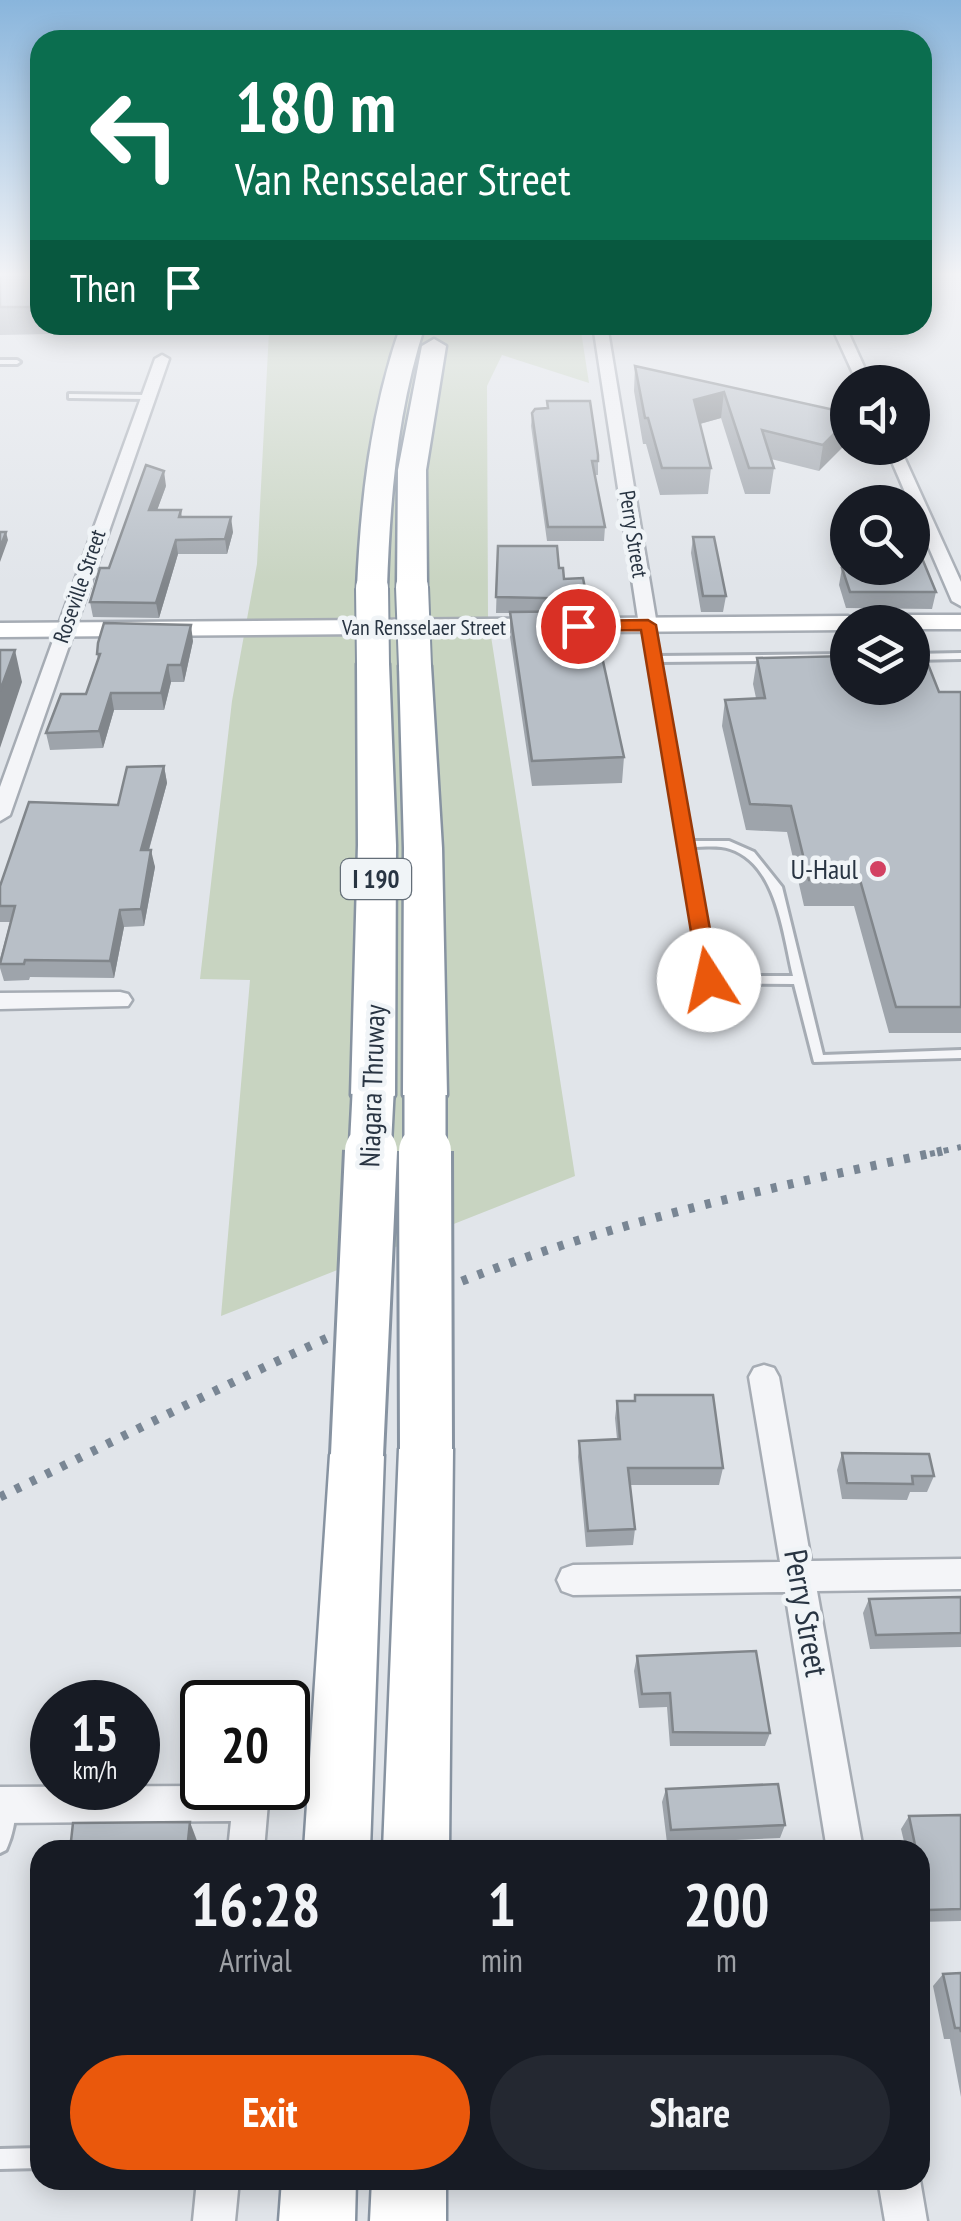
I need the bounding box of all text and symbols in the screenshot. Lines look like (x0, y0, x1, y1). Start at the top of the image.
text: 180 m (235, 61, 396, 151)
icon: left (70, 70, 200, 200)
text: Van Rensselaer Street (235, 149, 571, 207)
icon: arrive (156, 260, 211, 315)
text: Then (70, 263, 136, 312)
map controls (830, 365, 930, 705)
button: sound (830, 365, 930, 465)
button: search (830, 485, 930, 585)
street label: Perry Street (613, 488, 655, 580)
street label: Roseville Street (47, 526, 111, 646)
pin (536, 584, 621, 669)
icon: arrive (551, 599, 606, 654)
button: layers (830, 605, 930, 705)
street label: Van Rensselaer Street (341, 613, 506, 641)
place label: U-Haul (790, 850, 858, 887)
marker: U-Haul (867, 858, 889, 880)
road number: I 190 (341, 859, 411, 899)
position arrow (657, 928, 761, 1032)
street label: Niagara Thruway (350, 1004, 393, 1168)
street label: Perry Street (775, 1546, 839, 1680)
speed limit sign: 20 (180, 1680, 310, 1810)
text: 15 (71, 1700, 119, 1765)
text: km/h (73, 1754, 117, 1786)
text: 16:28 (191, 1865, 320, 1943)
text: 1 (488, 1865, 516, 1943)
text: 200 (683, 1865, 769, 1943)
text: Arrival (219, 1939, 292, 1981)
text: min (481, 1939, 523, 1981)
text: m (716, 1939, 737, 1981)
button: Exit (70, 2055, 470, 2170)
button: Share (490, 2055, 890, 2170)

